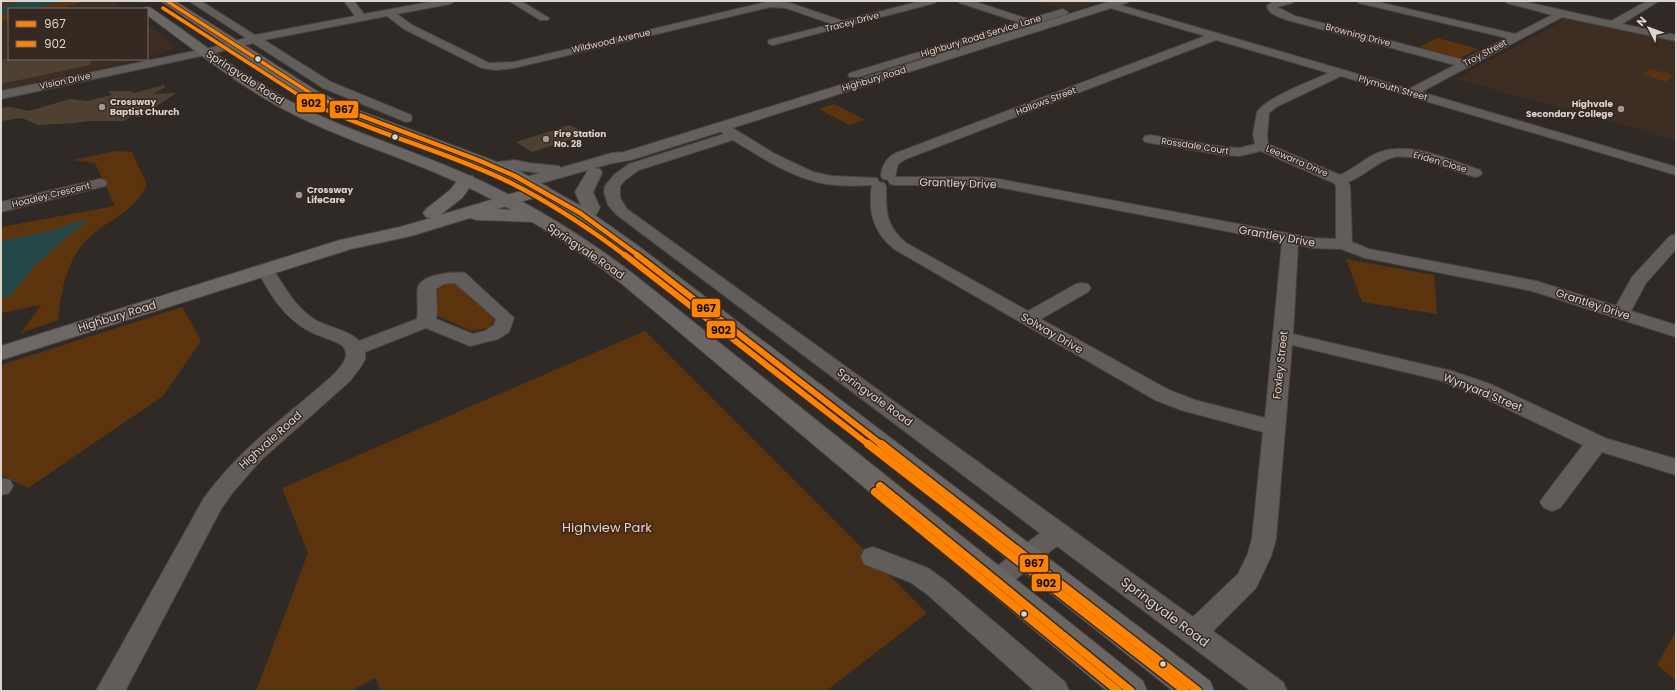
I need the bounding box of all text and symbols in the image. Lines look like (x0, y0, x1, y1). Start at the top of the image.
legend (8, 8, 148, 60)
north arrow (1629, 8, 1669, 48)
street label: Tracey Drive (824, 9, 881, 35)
street label: Highbury Road Service Lane (919, 12, 1043, 60)
text: N (1633, 13, 1650, 30)
text: 967 (44, 15, 66, 32)
street label: Browning Drive (1324, 21, 1392, 50)
street label: Wildwood Avenue (570, 26, 652, 56)
text: 902 (44, 35, 66, 52)
street label: Troy Street (1461, 36, 1509, 70)
street label: Springvale Road (203, 46, 287, 108)
unlabelled marker (253, 54, 263, 64)
street label: Highbury Road (841, 64, 907, 94)
street label: Vision Drive (38, 70, 92, 92)
street label: Plymouth Street (1357, 72, 1429, 104)
street label: Hallows Street (1014, 84, 1078, 118)
line badge: 902 (296, 93, 326, 113)
text: 902 (301, 95, 321, 111)
place label: Crossway Baptist Church (110, 96, 179, 118)
place label: Highvale Secondary College (1526, 98, 1613, 120)
line badge: 967 (329, 100, 359, 119)
text: 967 (334, 101, 354, 117)
marker: Crossway Baptist Church (97, 102, 107, 112)
marker: Highvale Secondary College (1616, 104, 1626, 114)
place label: Fire Station No. 28 (554, 128, 606, 150)
unlabelled marker (390, 132, 400, 142)
marker: Fire Station No. 28 (541, 134, 551, 144)
street label: Rossdale Court (1160, 135, 1230, 157)
street label: Leewarra Drive (1264, 143, 1330, 180)
street label: Eriden Close (1412, 149, 1469, 175)
street label: Grantley Drive (919, 174, 997, 192)
street label: Hoadley Crescent (11, 179, 91, 211)
place label: Crossway LifeCare (307, 184, 353, 206)
marker: Crossway LifeCare (294, 190, 304, 200)
street label: Springvale Road (544, 219, 628, 283)
street label: Grantley Drive (1238, 221, 1317, 251)
street label: Grantley Drive (1554, 284, 1632, 324)
street label: Highbury Road (76, 296, 158, 336)
line badge: 967 (691, 298, 721, 318)
text: 967 (696, 300, 716, 316)
street label: Solway Drive (1018, 309, 1086, 357)
line badge: 902 (706, 320, 736, 339)
text: 902 (711, 322, 731, 338)
street label: Foxley Street (1268, 330, 1292, 400)
street label: Springvale Road (834, 364, 916, 430)
street label: Wynyard Street (1441, 369, 1525, 415)
street label: Highvale Road (235, 407, 305, 473)
park label: Highview Park (562, 518, 652, 537)
line badge: 967 (1019, 554, 1049, 573)
text: 967 (1024, 555, 1044, 571)
street label: Springvale Road (1117, 572, 1213, 652)
line badge: 902 (1031, 573, 1061, 592)
text: 902 (1036, 575, 1056, 591)
unlabelled marker (1019, 609, 1029, 619)
unlabelled marker (1158, 659, 1168, 669)

